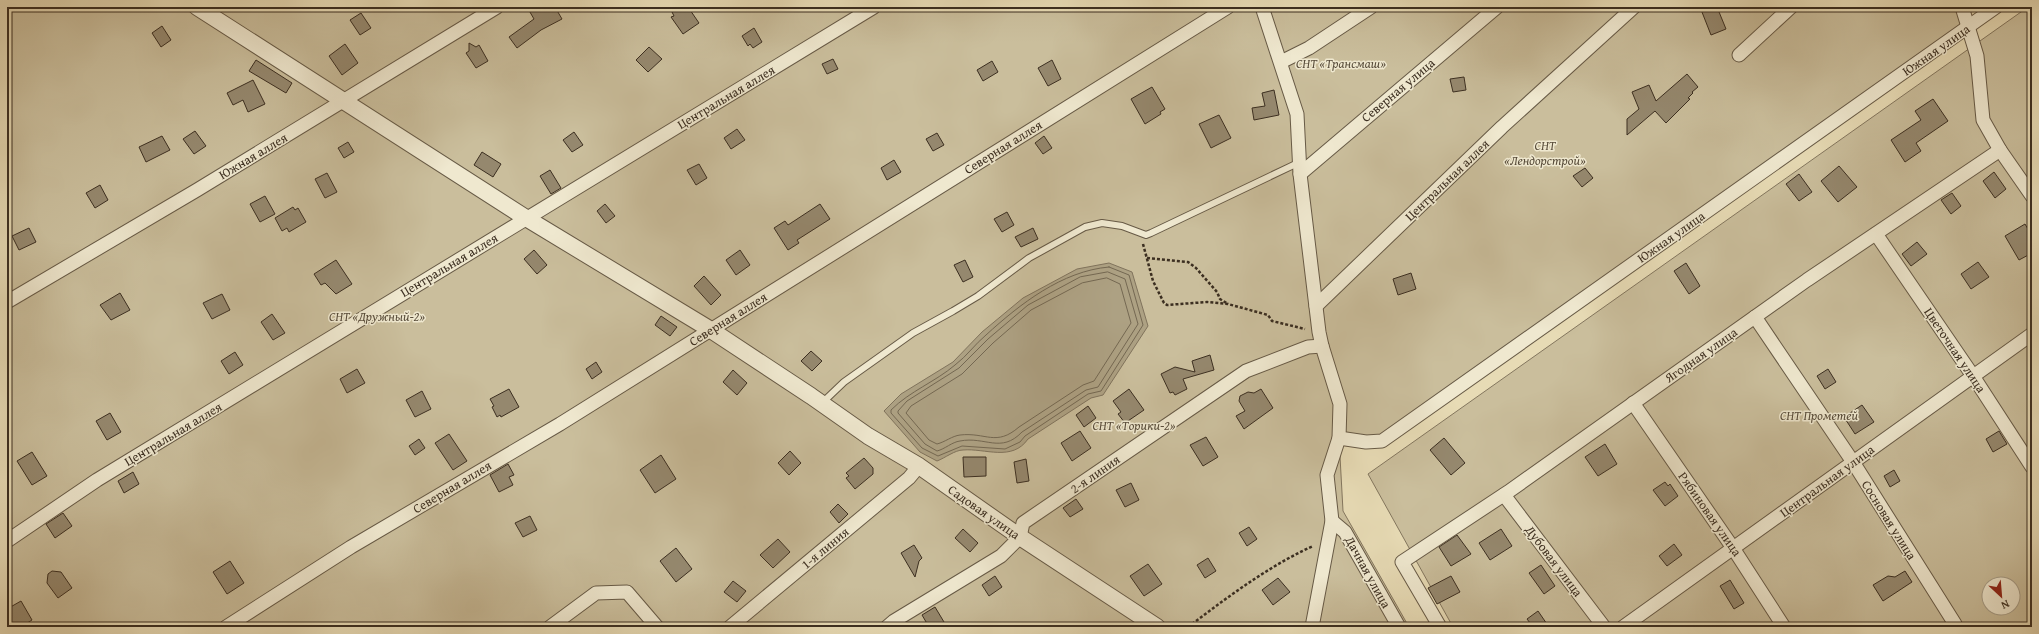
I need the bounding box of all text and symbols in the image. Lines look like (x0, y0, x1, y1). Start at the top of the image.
street label: Южная улица (1898, 19, 1974, 80)
street label: Северная улица (1357, 53, 1440, 126)
park label: СНТ «Трансмаш» (1296, 54, 1386, 73)
street label: Центральная аллея (673, 60, 779, 134)
street label: Северная аллея (960, 115, 1046, 179)
street label: Южная аллея (215, 128, 291, 184)
street label: Центральная аллея (1400, 134, 1494, 225)
park label: СНТ «Лендорстрой» (1504, 136, 1586, 170)
street label: Южная улица (1633, 206, 1709, 267)
street label: Центральная аллея (396, 228, 502, 302)
street label: Северная аллея (685, 287, 771, 351)
street label: Цветочная улица (1919, 304, 1991, 397)
park label: СНТ «Дружный-2» (329, 307, 425, 326)
street label: Ягодная улица (1660, 322, 1742, 388)
street label: Центральная аллея (120, 397, 226, 471)
park label: СНТ Прометей (1780, 406, 1858, 425)
park label: СНТ «Торики-2» (1092, 416, 1176, 435)
street label: Центральная улица (1776, 440, 1879, 522)
street label: 2-я линия (1066, 450, 1124, 498)
street label: Северная аллея (409, 456, 495, 518)
street label: Рябиновая улица (1674, 468, 1747, 561)
street label: Сосновая улица (1857, 477, 1922, 564)
street label: Садовая улица (944, 480, 1025, 544)
street label: Дубовая улица (1520, 520, 1588, 601)
street label: 1-я линия (797, 522, 853, 574)
street label: Дачная улица (1340, 532, 1396, 612)
north arrow (1981, 576, 2021, 616)
text: N (1998, 596, 2012, 614)

